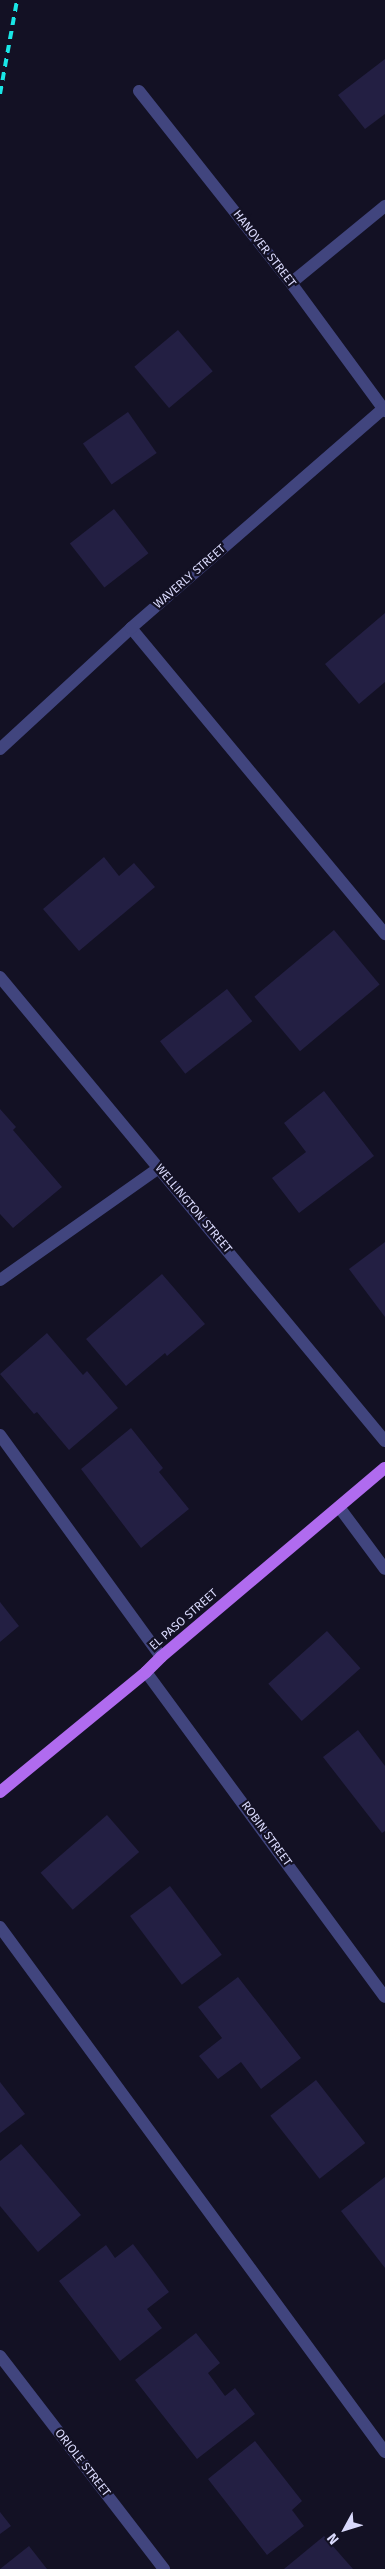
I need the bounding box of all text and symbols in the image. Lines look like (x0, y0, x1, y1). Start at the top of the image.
street label: HANOVER STREET (229, 208, 299, 290)
street label: WAVERLY STREET (151, 542, 229, 612)
street label: WELLINGTON STREET (152, 1162, 234, 1256)
street label: EL PASO STREET (147, 1587, 221, 1653)
street label: ROBIN STREET (238, 1799, 294, 1869)
street label: ORIOLE STREET (51, 2426, 113, 2500)
north arrow (320, 2504, 370, 2554)
text: N (323, 2530, 342, 2548)

